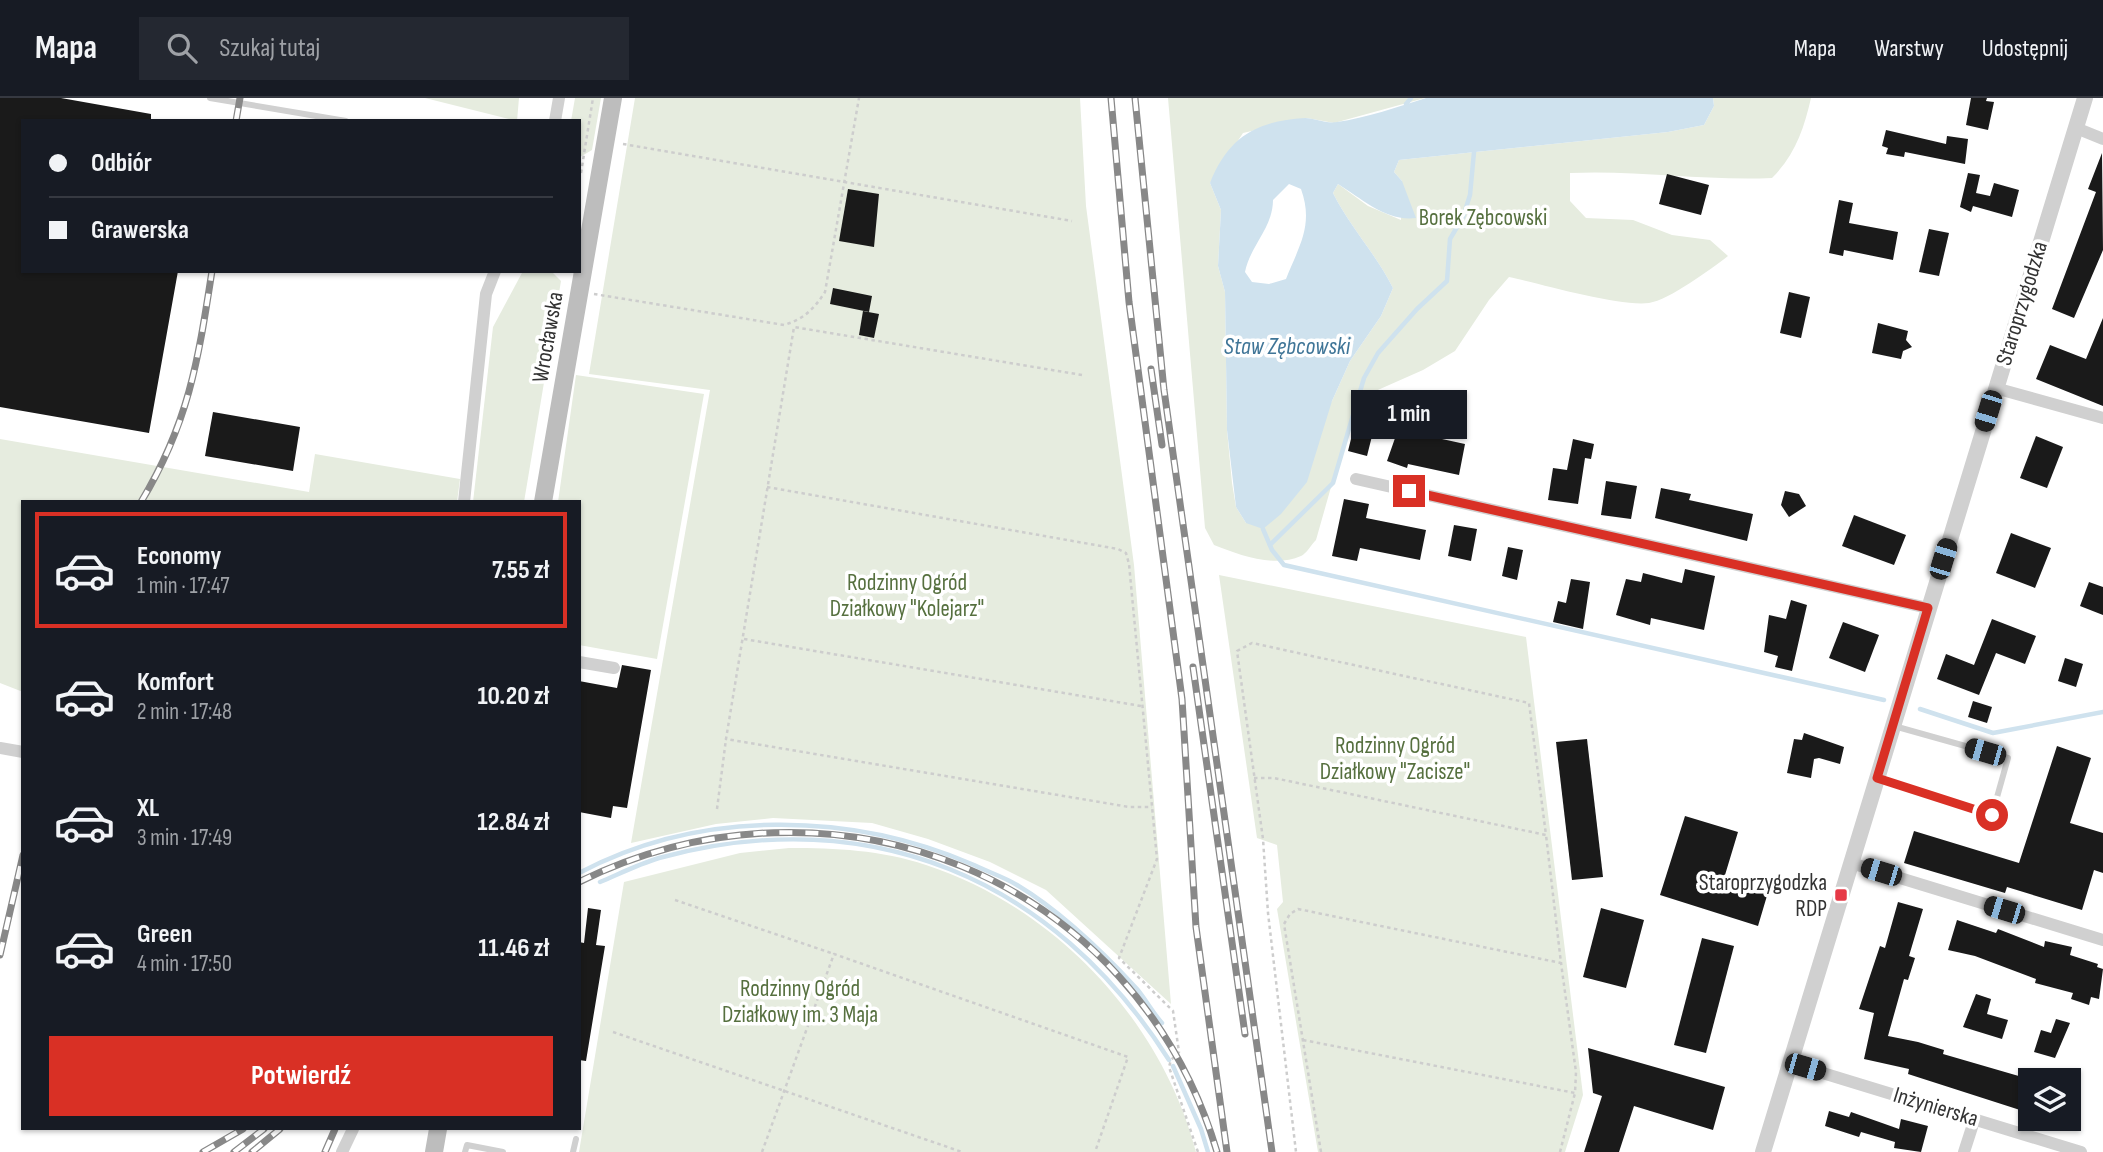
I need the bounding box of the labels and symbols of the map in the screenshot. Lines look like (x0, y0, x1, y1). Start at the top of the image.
park label: Borek Zębcowski (1419, 204, 1547, 232)
street label: Staroprzygodzka (1990, 238, 2054, 369)
street label: Wrocławska (526, 290, 570, 385)
water label: Staw Zębcowski (1224, 332, 1351, 361)
car (1972, 388, 2005, 434)
callout: 1 min (1351, 390, 1467, 438)
route end (1393, 475, 1425, 507)
car (1927, 536, 1960, 582)
park label: Rodzinny Ogród Działkowy "Kolejarz" (830, 569, 984, 623)
park label: Rodzinny Ogród Działkowy "Zacisze" (1320, 732, 1470, 786)
car (1962, 736, 2009, 768)
route start (1976, 799, 2008, 831)
car (1858, 856, 1905, 888)
place label: Staroprzygodzka RDP (1699, 869, 1827, 923)
marker: Staroprzygodzka RDP (1833, 887, 1849, 903)
car (1981, 894, 2028, 926)
park label: Rodzinny Ogród Działkowy im. 3 Maja (722, 975, 878, 1029)
car (1782, 1051, 1829, 1083)
street label: Inżynierska (1890, 1081, 1982, 1133)

